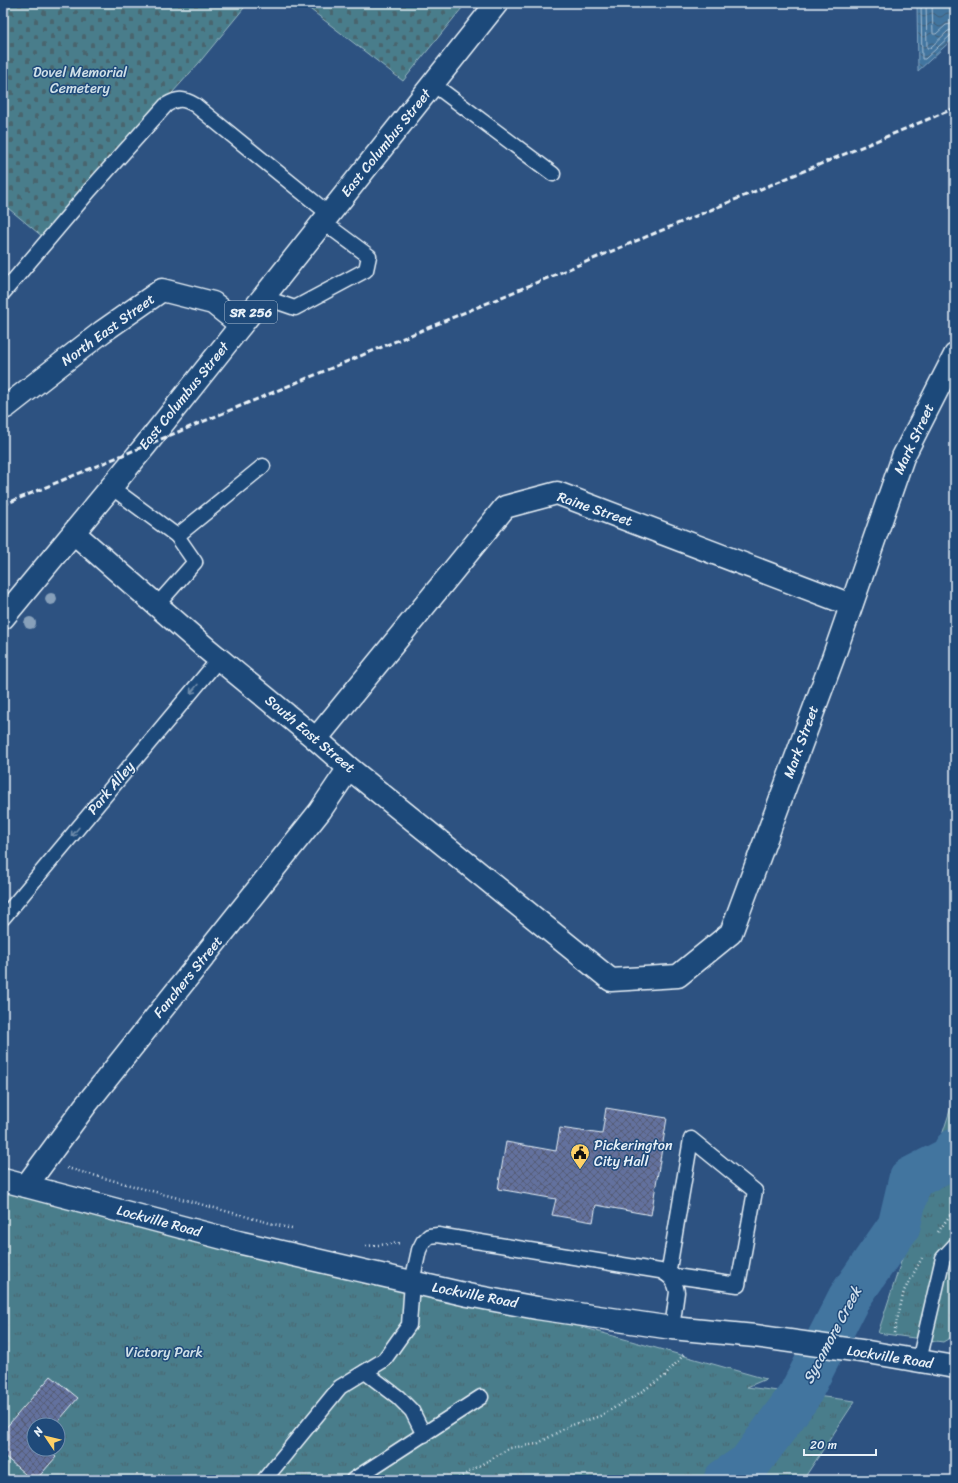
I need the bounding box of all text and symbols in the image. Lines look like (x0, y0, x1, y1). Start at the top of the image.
park label: Dovel Memorial Cemetery (33, 60, 128, 101)
street label: East Columbus Street (334, 82, 439, 203)
street label: North East Street (56, 287, 160, 373)
road number: SR 256 (225, 301, 277, 323)
street label: East Columbus Street (132, 335, 237, 456)
street label: Mark Street (887, 399, 941, 479)
street label: Raine Street (554, 484, 636, 534)
one-way arrow (189, 683, 198, 694)
street label: South East Street (259, 688, 361, 780)
street label: Mark Street (776, 702, 826, 782)
street label: Park Alley (81, 755, 142, 821)
one-way arrow (70, 826, 79, 837)
street label: Fanchers Street (147, 930, 229, 1024)
place label: Pickerington City Hall (594, 1133, 673, 1174)
public building icon: Pickerington City Hall (569, 1142, 591, 1170)
street label: Lockville Road (114, 1198, 206, 1245)
street label: Lockville Road (430, 1274, 522, 1316)
water label: Sycamore Creek (795, 1281, 869, 1389)
street label: Lockville Road (845, 1338, 936, 1376)
park label: Victory Park (125, 1340, 203, 1365)
north arrow (26, 1417, 66, 1457)
text: N (28, 1423, 48, 1441)
scale bar (804, 1431, 876, 1457)
text: 20 m (810, 1434, 837, 1456)

